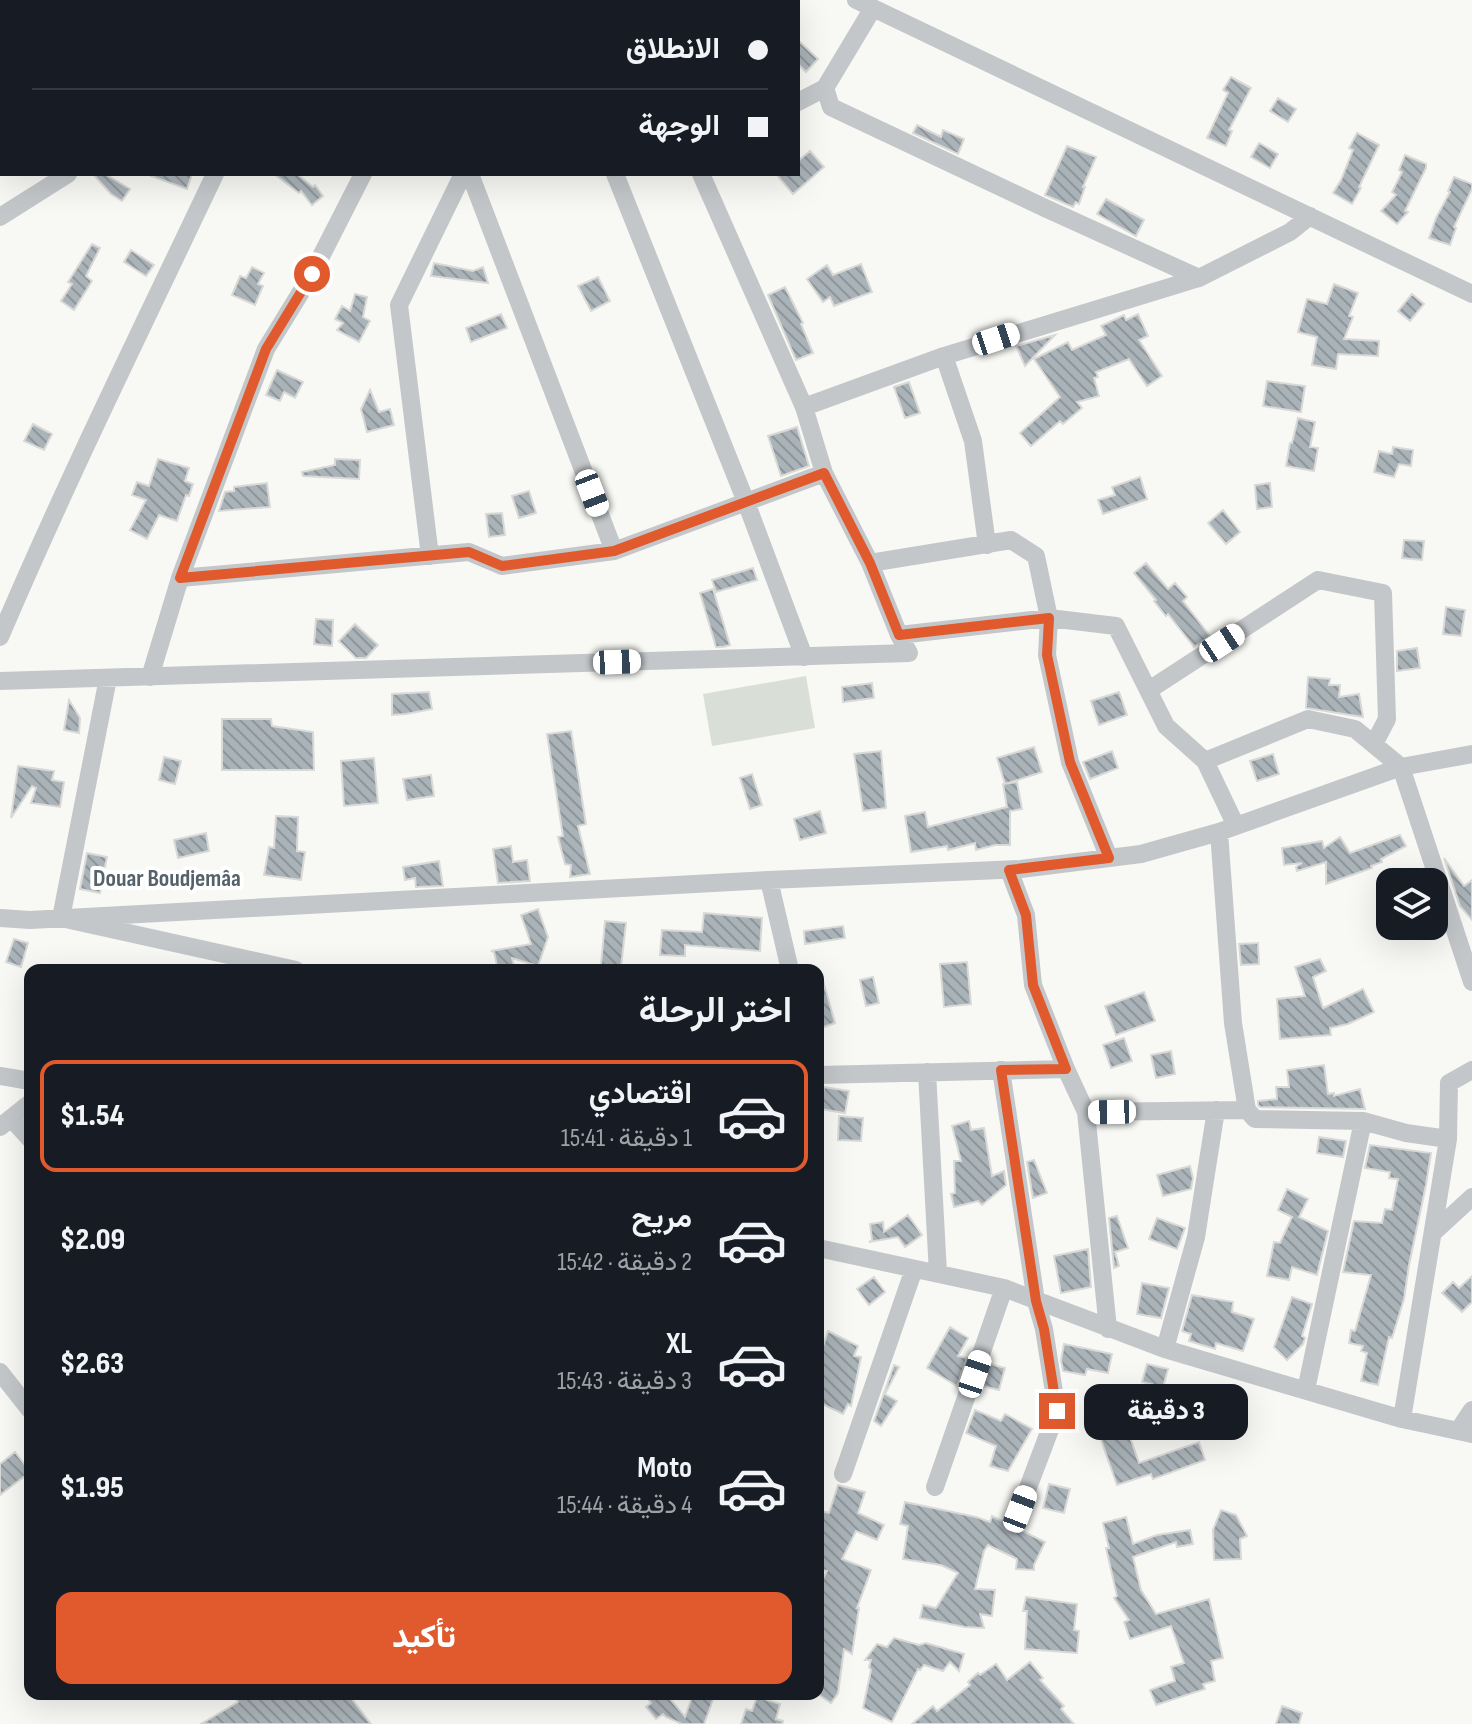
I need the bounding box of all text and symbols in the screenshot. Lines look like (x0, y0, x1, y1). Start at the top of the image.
text: الانطلاق (626, 31, 720, 67)
text: الوجهة (638, 108, 720, 144)
route start (294, 256, 330, 292)
car (969, 320, 1023, 358)
car (572, 466, 612, 520)
car (1195, 620, 1249, 666)
car (593, 649, 641, 675)
district label: Douar Boudjemâa (93, 864, 241, 893)
map controls (1376, 868, 1448, 940)
button: layers (1376, 868, 1448, 940)
text: اختر الرحلة (639, 990, 792, 1033)
text: اقتصادي (589, 1076, 692, 1112)
icon: car (716, 1080, 788, 1152)
text: $1.54 (60, 1098, 124, 1134)
car (1088, 1100, 1136, 1124)
text: 1 دقيقة · 15:41 (561, 1123, 692, 1154)
text: مريح (632, 1200, 692, 1236)
icon: car (716, 1204, 788, 1276)
text: $2.09 (60, 1222, 125, 1258)
text: 2 دقيقة · 15:42 (557, 1247, 692, 1278)
text: XL (666, 1326, 692, 1362)
icon: car (716, 1328, 788, 1400)
text: $2.63 (60, 1346, 124, 1382)
car (956, 1347, 994, 1401)
text: 3 دقيقة · 15:43 (557, 1366, 692, 1397)
callout: 3 دقيقة (1085, 1383, 1249, 1439)
route end (1039, 1393, 1075, 1429)
text: 3 دقيقة (1127, 1396, 1205, 1427)
text: Moto (637, 1450, 692, 1486)
icon: car (716, 1452, 788, 1524)
text: $1.95 (60, 1470, 124, 1506)
car (1000, 1482, 1040, 1536)
text: 4 دقيقة · 15:44 (557, 1490, 692, 1521)
button: تأكيد (56, 1592, 792, 1684)

